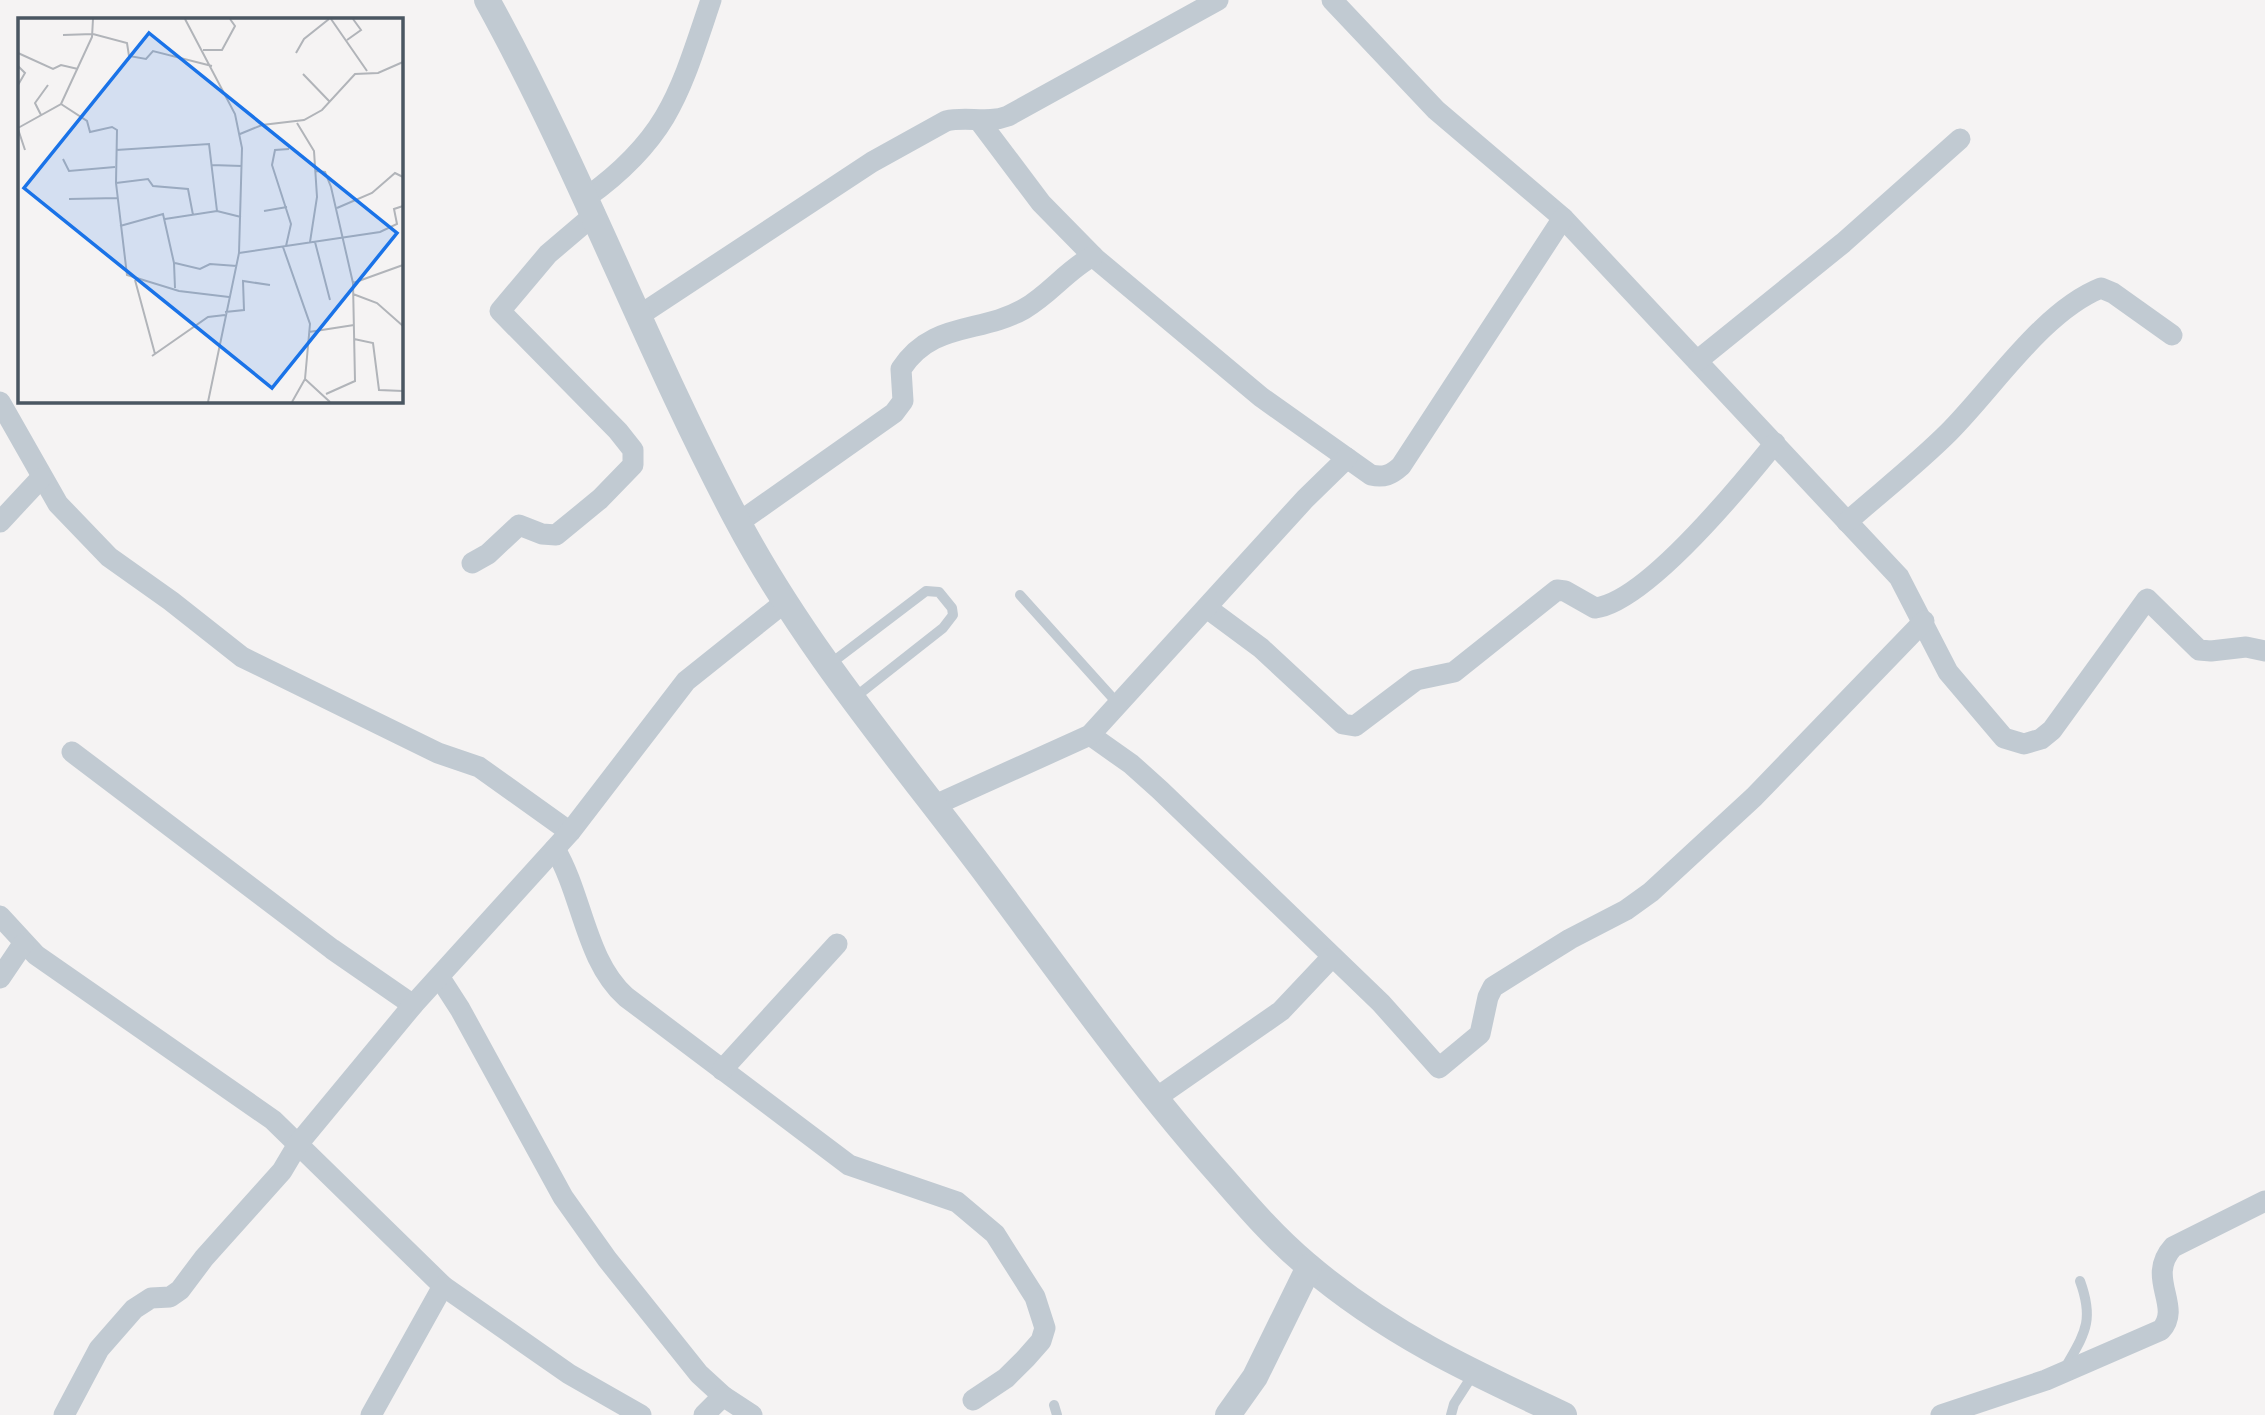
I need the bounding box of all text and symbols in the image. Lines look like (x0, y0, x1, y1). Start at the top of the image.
inset map (18, 18, 402, 402)

